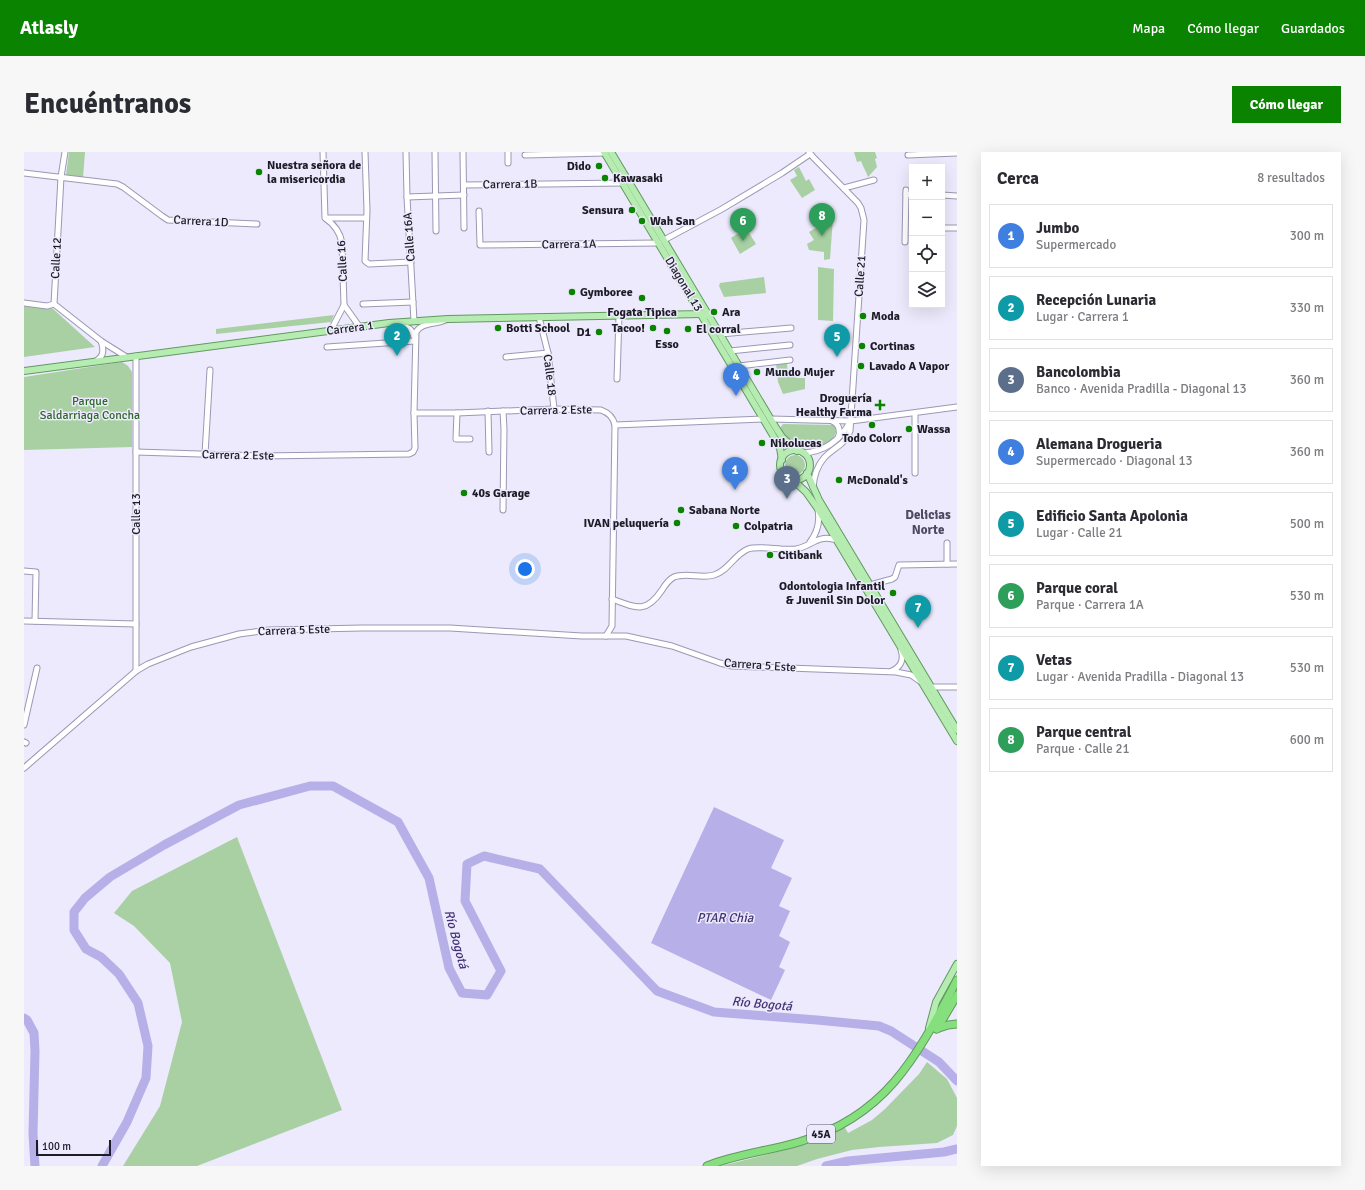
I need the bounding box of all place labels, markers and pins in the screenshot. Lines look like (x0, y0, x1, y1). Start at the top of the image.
place label: Nuestra señora de la misericordia (267, 158, 361, 187)
place label: Dido (567, 159, 591, 174)
marker: Dido (594, 161, 604, 171)
marker: Nuestra señora de la misericordia (254, 167, 264, 177)
place label: Kawasaki (613, 171, 663, 186)
marker: Kawasaki (600, 173, 610, 183)
place label: Sensura (582, 203, 624, 218)
pin: 8 (809, 203, 835, 236)
marker: Sensura (627, 205, 637, 215)
pin: 6 (730, 208, 756, 241)
place label: Wah San (650, 214, 696, 229)
marker: Wah San (637, 216, 647, 226)
place label: Gymboree (580, 285, 633, 300)
marker: Gymboree (567, 287, 577, 297)
marker: Fogata Tipica (637, 293, 647, 303)
place label: Fogata Tipica (607, 305, 677, 320)
place label: Ara (722, 305, 740, 320)
marker: Ara (709, 307, 719, 317)
place label: Moda (871, 309, 900, 324)
marker: Moda (858, 311, 868, 321)
place label: Botti School (506, 321, 570, 336)
place label: Tacoo! (612, 321, 645, 336)
place label: El corral (696, 322, 741, 337)
pin: 2 (384, 323, 410, 356)
marker: Botti School (493, 323, 503, 333)
marker: Tacoo! (648, 323, 658, 333)
marker: El corral (683, 324, 693, 334)
pin: 5 (824, 324, 850, 357)
place label: D1 (577, 325, 592, 340)
marker: Esso (662, 326, 672, 336)
marker: D1 (594, 327, 604, 337)
place label: Esso (655, 337, 679, 352)
place label: Cortinas (870, 339, 916, 354)
marker: Cortinas (857, 341, 867, 351)
place label: Lavado A Vapor (869, 359, 949, 374)
marker: Lavado A Vapor (856, 361, 866, 371)
pin: 4 (723, 363, 749, 396)
place label: Mundo Mujer (765, 365, 835, 380)
marker: Mundo Mujer (752, 367, 762, 377)
place label: Droguería Healthy Farma (796, 391, 872, 420)
marker: Droguería Healthy Farma (875, 400, 885, 410)
marker: Todo Colorr (867, 420, 877, 430)
place label: Wassa (917, 422, 950, 437)
marker: Wassa (904, 424, 914, 434)
place label: Todo Colorr (842, 431, 902, 446)
place label: Nikolucas (770, 436, 822, 451)
marker: Nikolucas (757, 438, 767, 448)
pin: 1 (722, 457, 748, 490)
pin: 3 (774, 466, 800, 499)
place label: McDonald's (847, 473, 909, 488)
marker: McDonald's (834, 475, 844, 485)
place label: 40s Garage (472, 486, 530, 501)
marker: 40s Garage (459, 488, 469, 498)
place label: Sabana Norte (689, 503, 760, 518)
marker: Sabana Norte (676, 505, 686, 515)
place label: IVAN peluquería (584, 516, 669, 531)
marker: IVAN peluquería (672, 518, 682, 528)
place label: Colpatria (744, 519, 793, 534)
marker: Colpatria (731, 521, 741, 531)
place label: Citibank (778, 548, 823, 563)
marker: Citibank (765, 550, 775, 560)
place label: Odontologia Infantil & Juvenil Sin Dolor (779, 579, 885, 608)
marker: Odontologia Infantil & Juvenil Sin Dolor (888, 588, 898, 598)
pin: 7 (905, 595, 931, 628)

